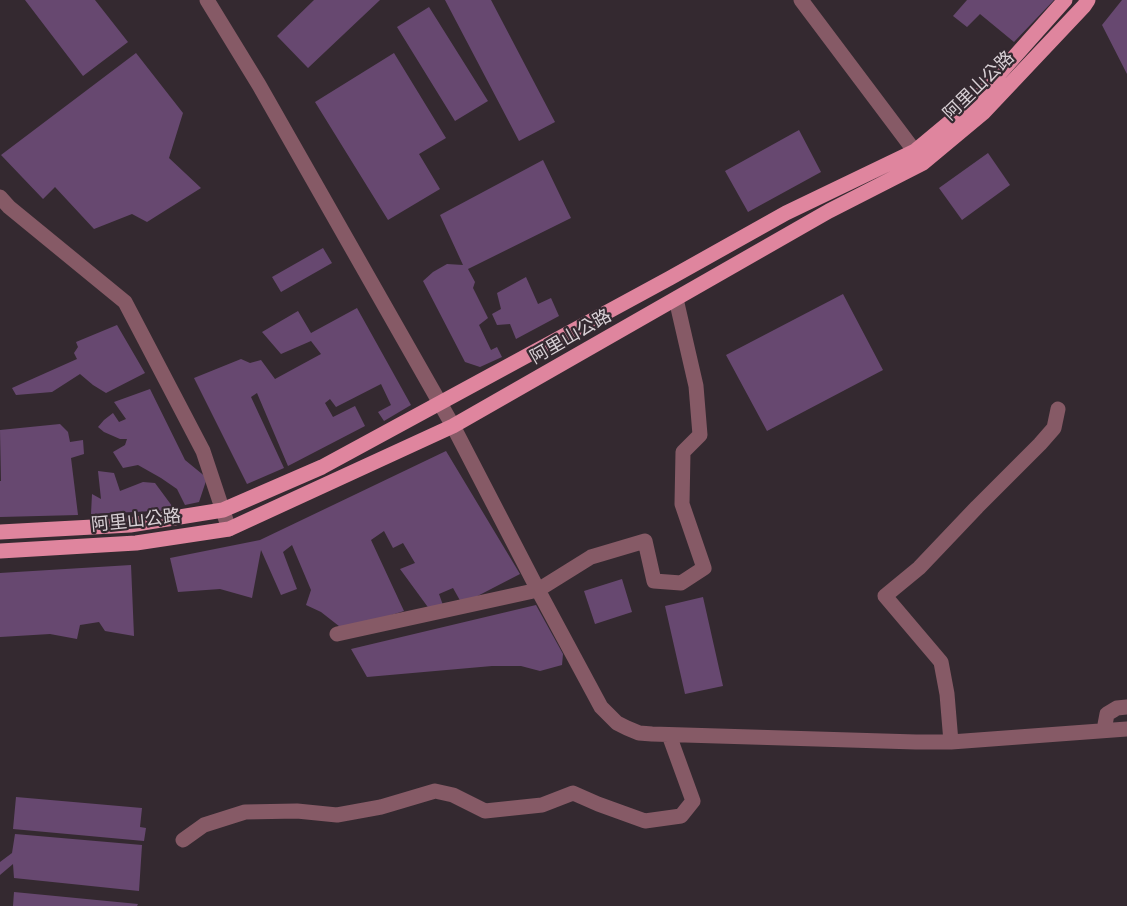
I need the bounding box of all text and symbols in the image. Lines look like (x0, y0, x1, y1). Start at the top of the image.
street label: 阿里山公路 (939, 47, 1019, 125)
street label: 阿里山公路 (527, 305, 615, 369)
street label: 阿里山公路 (90, 506, 182, 536)

